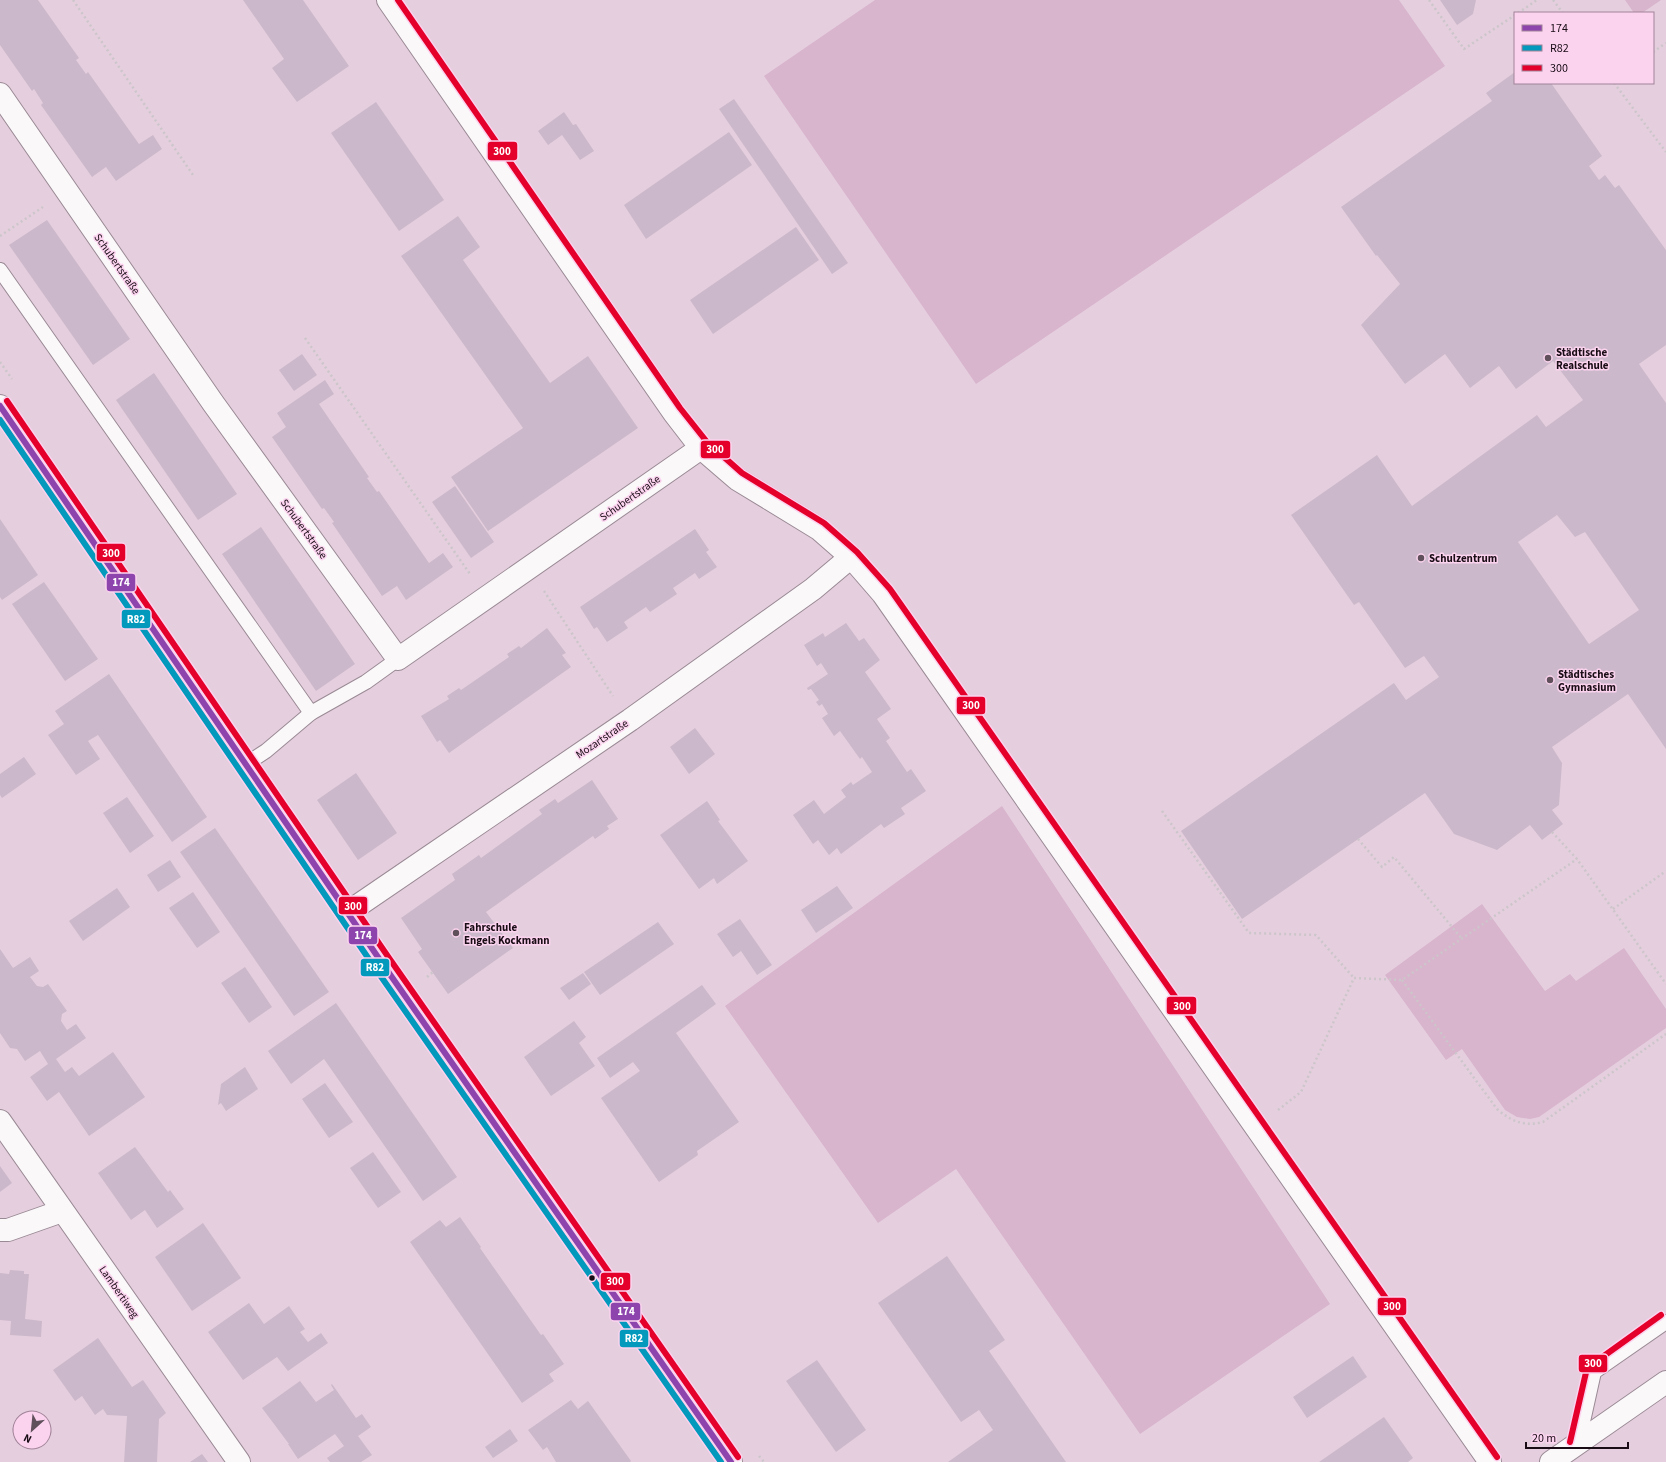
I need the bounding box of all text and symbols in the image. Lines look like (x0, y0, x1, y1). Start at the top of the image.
legend (1514, 12, 1654, 84)
text: 174 (1550, 20, 1568, 37)
text: R82 (1550, 40, 1569, 57)
text: 300 (1550, 60, 1568, 77)
line badge: 300 (487, 141, 518, 161)
text: 300 (493, 144, 511, 159)
street label: Schubertstraße (91, 231, 144, 298)
place label: Städtische Realschule (1556, 345, 1609, 373)
marker: Städtische Realschule (1543, 353, 1553, 363)
line badge: 300 (700, 440, 731, 459)
text: 300 (706, 442, 724, 457)
street label: Schubertstraße (597, 471, 664, 524)
street label: Schubertstraße (277, 496, 331, 562)
line badge: 300 (96, 543, 126, 562)
text: 300 (102, 546, 120, 561)
place label: Schulzentrum (1429, 551, 1497, 566)
marker: Schulzentrum (1416, 553, 1426, 563)
line badge: 174 (106, 573, 136, 592)
text: 174 (112, 575, 130, 590)
line badge: R82 (121, 609, 151, 629)
text: R82 (127, 612, 145, 627)
place label: Städtisches Gymnasium (1558, 667, 1616, 695)
marker: Städtisches Gymnasium (1545, 675, 1555, 685)
line badge: 300 (956, 696, 986, 715)
text: 300 (962, 698, 980, 713)
street label: Mozartstraße (573, 716, 632, 762)
line badge: 300 (338, 896, 368, 915)
text: 300 (344, 899, 362, 914)
place label: Fahrschule Engels Kockmann (464, 920, 550, 948)
line badge: 174 (348, 926, 378, 945)
text: 174 (354, 928, 372, 943)
marker: Fahrschule Engels Kockmann (451, 928, 461, 938)
line badge: R82 (360, 958, 390, 977)
text: R82 (366, 960, 384, 975)
line badge: 300 (1166, 996, 1197, 1015)
text: 300 (1173, 999, 1191, 1014)
street label: Lambertiweg (95, 1263, 143, 1321)
line badge: 300 (600, 1272, 631, 1291)
unlabelled marker (587, 1273, 597, 1283)
text: 300 (606, 1274, 624, 1289)
line badge: 300 (1377, 1297, 1407, 1316)
text: 300 (1383, 1299, 1401, 1314)
line badge: 174 (610, 1302, 641, 1321)
text: 174 (617, 1304, 635, 1319)
line badge: R82 (619, 1329, 649, 1348)
text: R82 (625, 1331, 643, 1346)
line badge: 300 (1578, 1354, 1608, 1373)
text: 300 (1584, 1356, 1602, 1371)
north arrow (12, 1410, 52, 1450)
scale bar (1526, 1424, 1628, 1450)
text: N (21, 1430, 34, 1447)
text: 20 m (1532, 1430, 1556, 1447)

